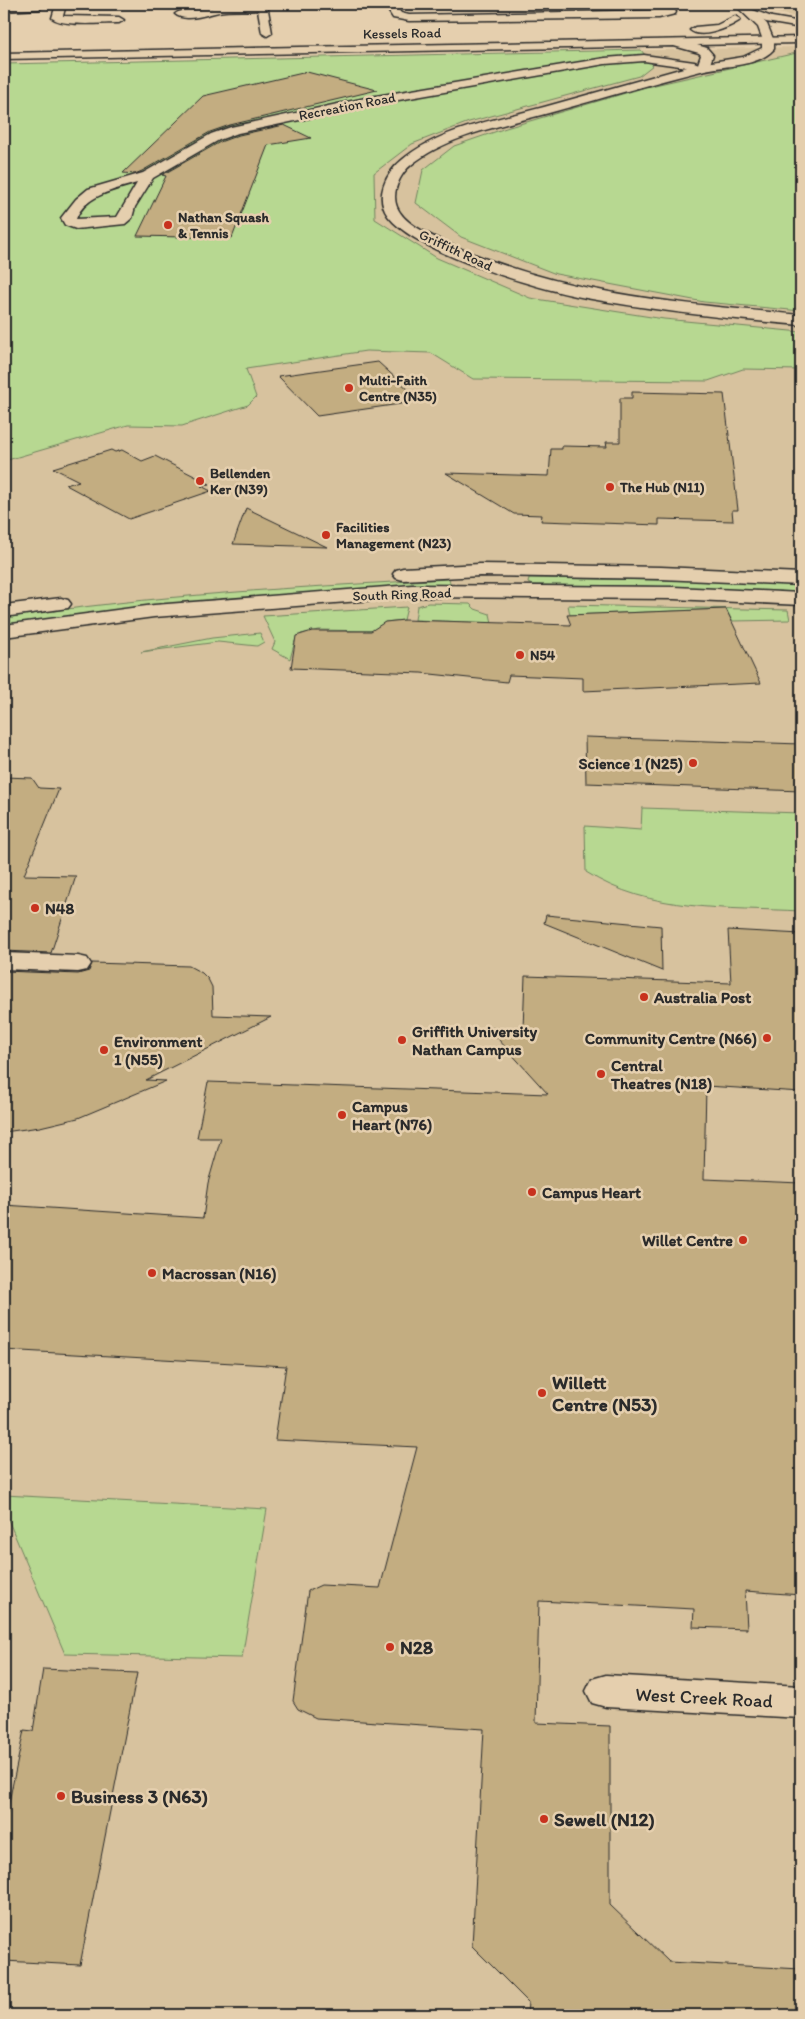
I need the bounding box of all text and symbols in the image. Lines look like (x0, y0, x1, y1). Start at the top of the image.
street label: Kessels Road (363, 24, 442, 43)
street label: Recreation Road (297, 89, 397, 124)
place label: Nathan Squash & Tennis (178, 209, 269, 242)
marker: Nathan Squash & Tennis (162, 219, 174, 231)
street label: Griffith Road (416, 226, 495, 275)
place label: Multi-Faith Centre (N35) (359, 372, 437, 405)
marker: Multi-Faith Centre (N35) (343, 382, 355, 394)
place label: Bellenden Ker (N39) (210, 465, 271, 498)
marker: Bellenden Ker (N39) (194, 475, 206, 487)
place label: The Hub (N11) (619, 479, 705, 496)
marker: The Hub (N11) (604, 481, 616, 493)
place label: Facilities Management (N23) (336, 519, 452, 552)
marker: Facilities Management (N23) (320, 529, 332, 541)
street label: South Ring Road (352, 584, 452, 605)
place label: N54 (530, 647, 556, 664)
marker: N54 (514, 649, 526, 661)
place label: Science 1 (N25) (578, 754, 683, 774)
marker: Science 1 (N25) (687, 757, 699, 769)
place label: N48 (45, 899, 74, 918)
marker: N48 (29, 902, 41, 914)
place label: Australia Post (653, 988, 751, 1007)
marker: Australia Post (638, 991, 650, 1003)
place label: Griffith University Nathan Campus (412, 1022, 538, 1060)
place label: Community Centre (N66) (585, 1029, 757, 1049)
place label: Environment 1 (N55) (114, 1032, 203, 1070)
marker: Community Centre (N66) (761, 1032, 773, 1044)
marker: Griffith University Nathan Campus (396, 1034, 408, 1046)
marker: Environment 1 (N55) (98, 1044, 110, 1056)
place label: Central Theatres (N18) (610, 1056, 712, 1094)
marker: Central Theatres (N18) (595, 1068, 607, 1080)
place label: Campus Heart (N76) (352, 1097, 432, 1135)
marker: Campus Heart (N76) (336, 1109, 348, 1121)
place label: Campus Heart (542, 1183, 641, 1203)
marker: Campus Heart (526, 1186, 538, 1198)
place label: Willet Centre (642, 1231, 733, 1250)
marker: Willet Centre (737, 1234, 749, 1246)
place label: Macrossan (N16) (162, 1264, 276, 1284)
marker: Macrossan (N16) (146, 1267, 158, 1279)
place label: Willett Centre (N53) (552, 1371, 658, 1416)
marker: Willett Centre (N53) (536, 1387, 548, 1399)
place label: N28 (400, 1636, 434, 1659)
marker: N28 (384, 1641, 396, 1653)
street label: West Creek Road (635, 1682, 773, 1713)
place label: Business 3 (N63) (71, 1785, 208, 1808)
marker: Business 3 (N63) (55, 1790, 67, 1802)
place label: Sewell (N12) (554, 1808, 655, 1831)
marker: Sewell (N12) (538, 1813, 550, 1825)

